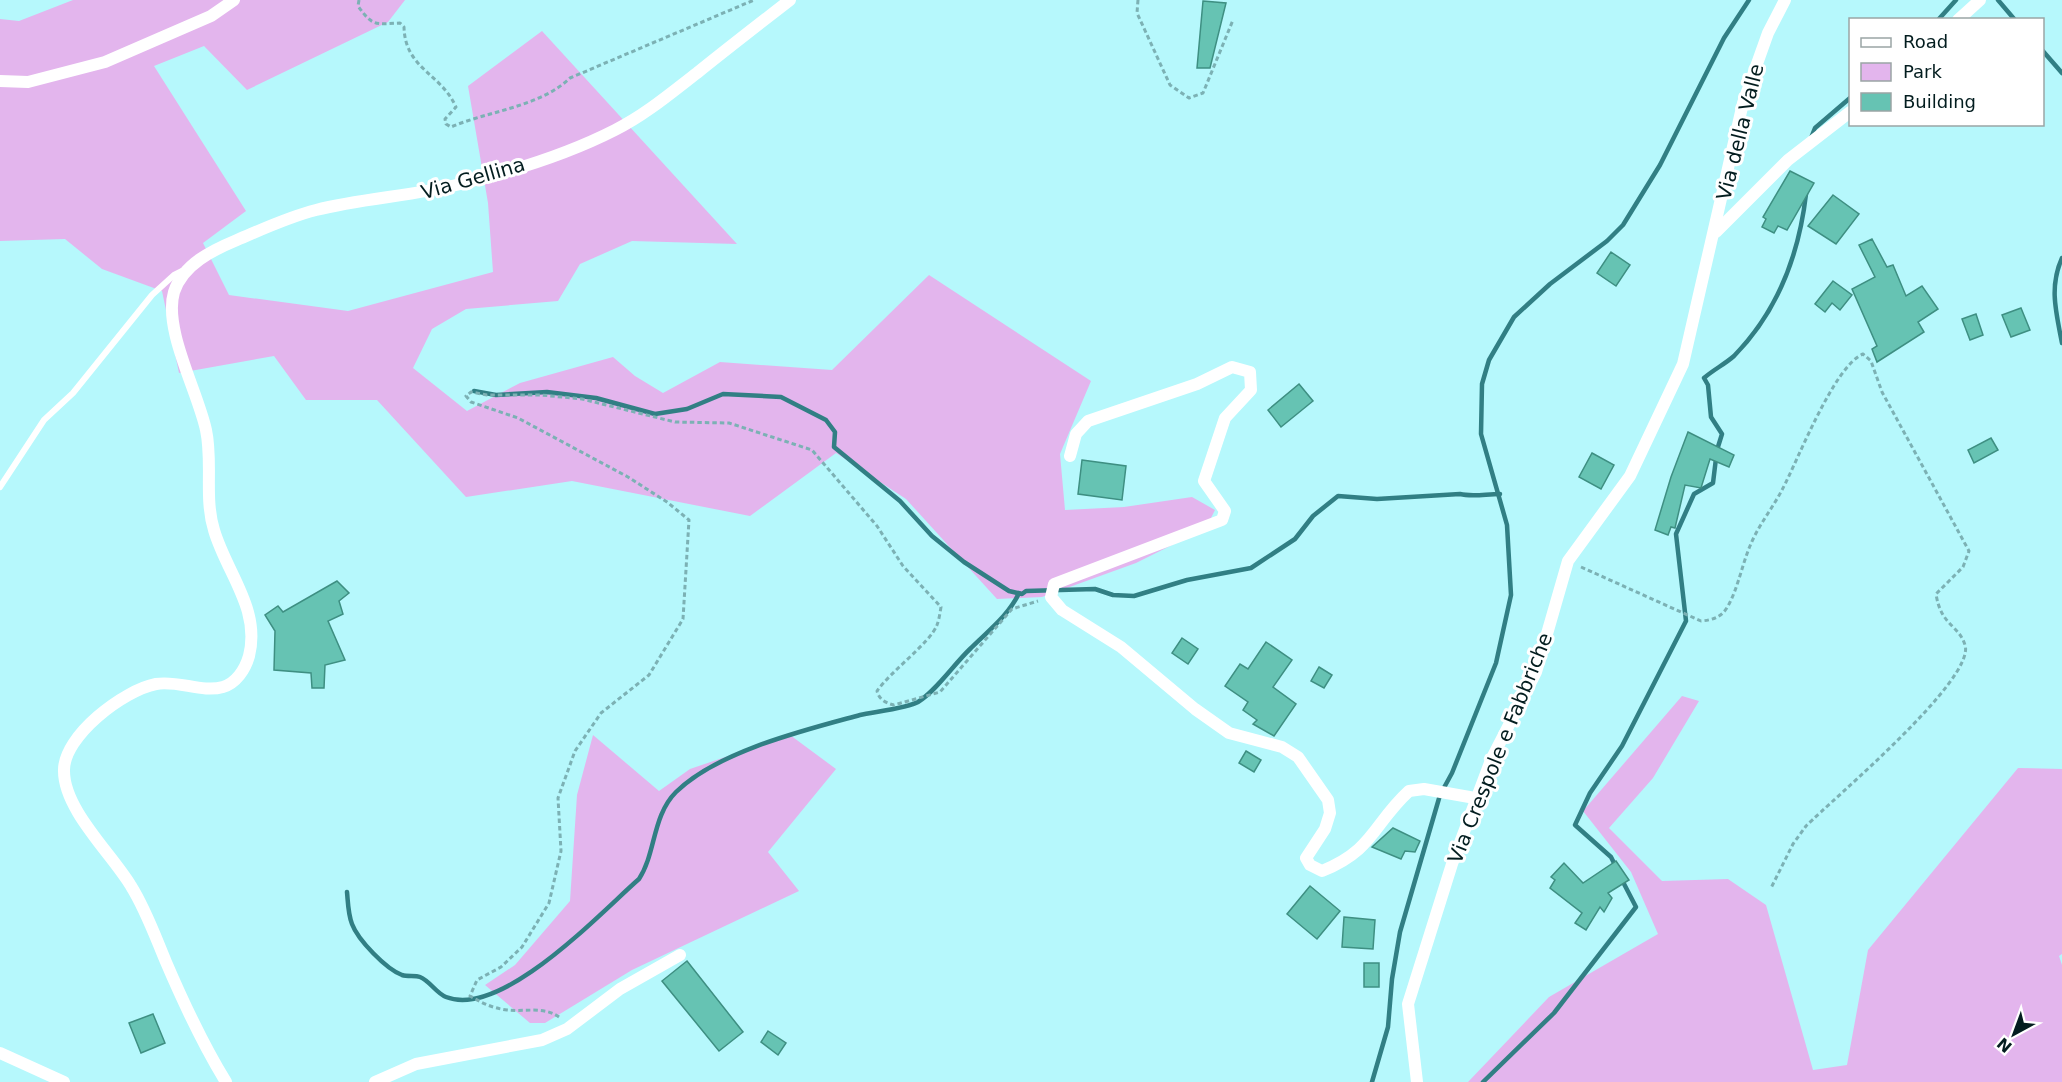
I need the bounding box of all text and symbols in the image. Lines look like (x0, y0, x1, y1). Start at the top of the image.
legend (1849, 18, 2044, 126)
text: Road (1903, 31, 1948, 52)
street label: Via della Valle (1711, 61, 1769, 203)
text: Park (1903, 61, 1942, 82)
text: Building (1903, 91, 1976, 112)
street label: Via Gellina (418, 152, 528, 204)
street label: Via Crespole e Fabbriche (1443, 629, 1557, 867)
north arrow (1984, 1004, 2044, 1064)
text: N (1993, 1033, 2016, 1057)

